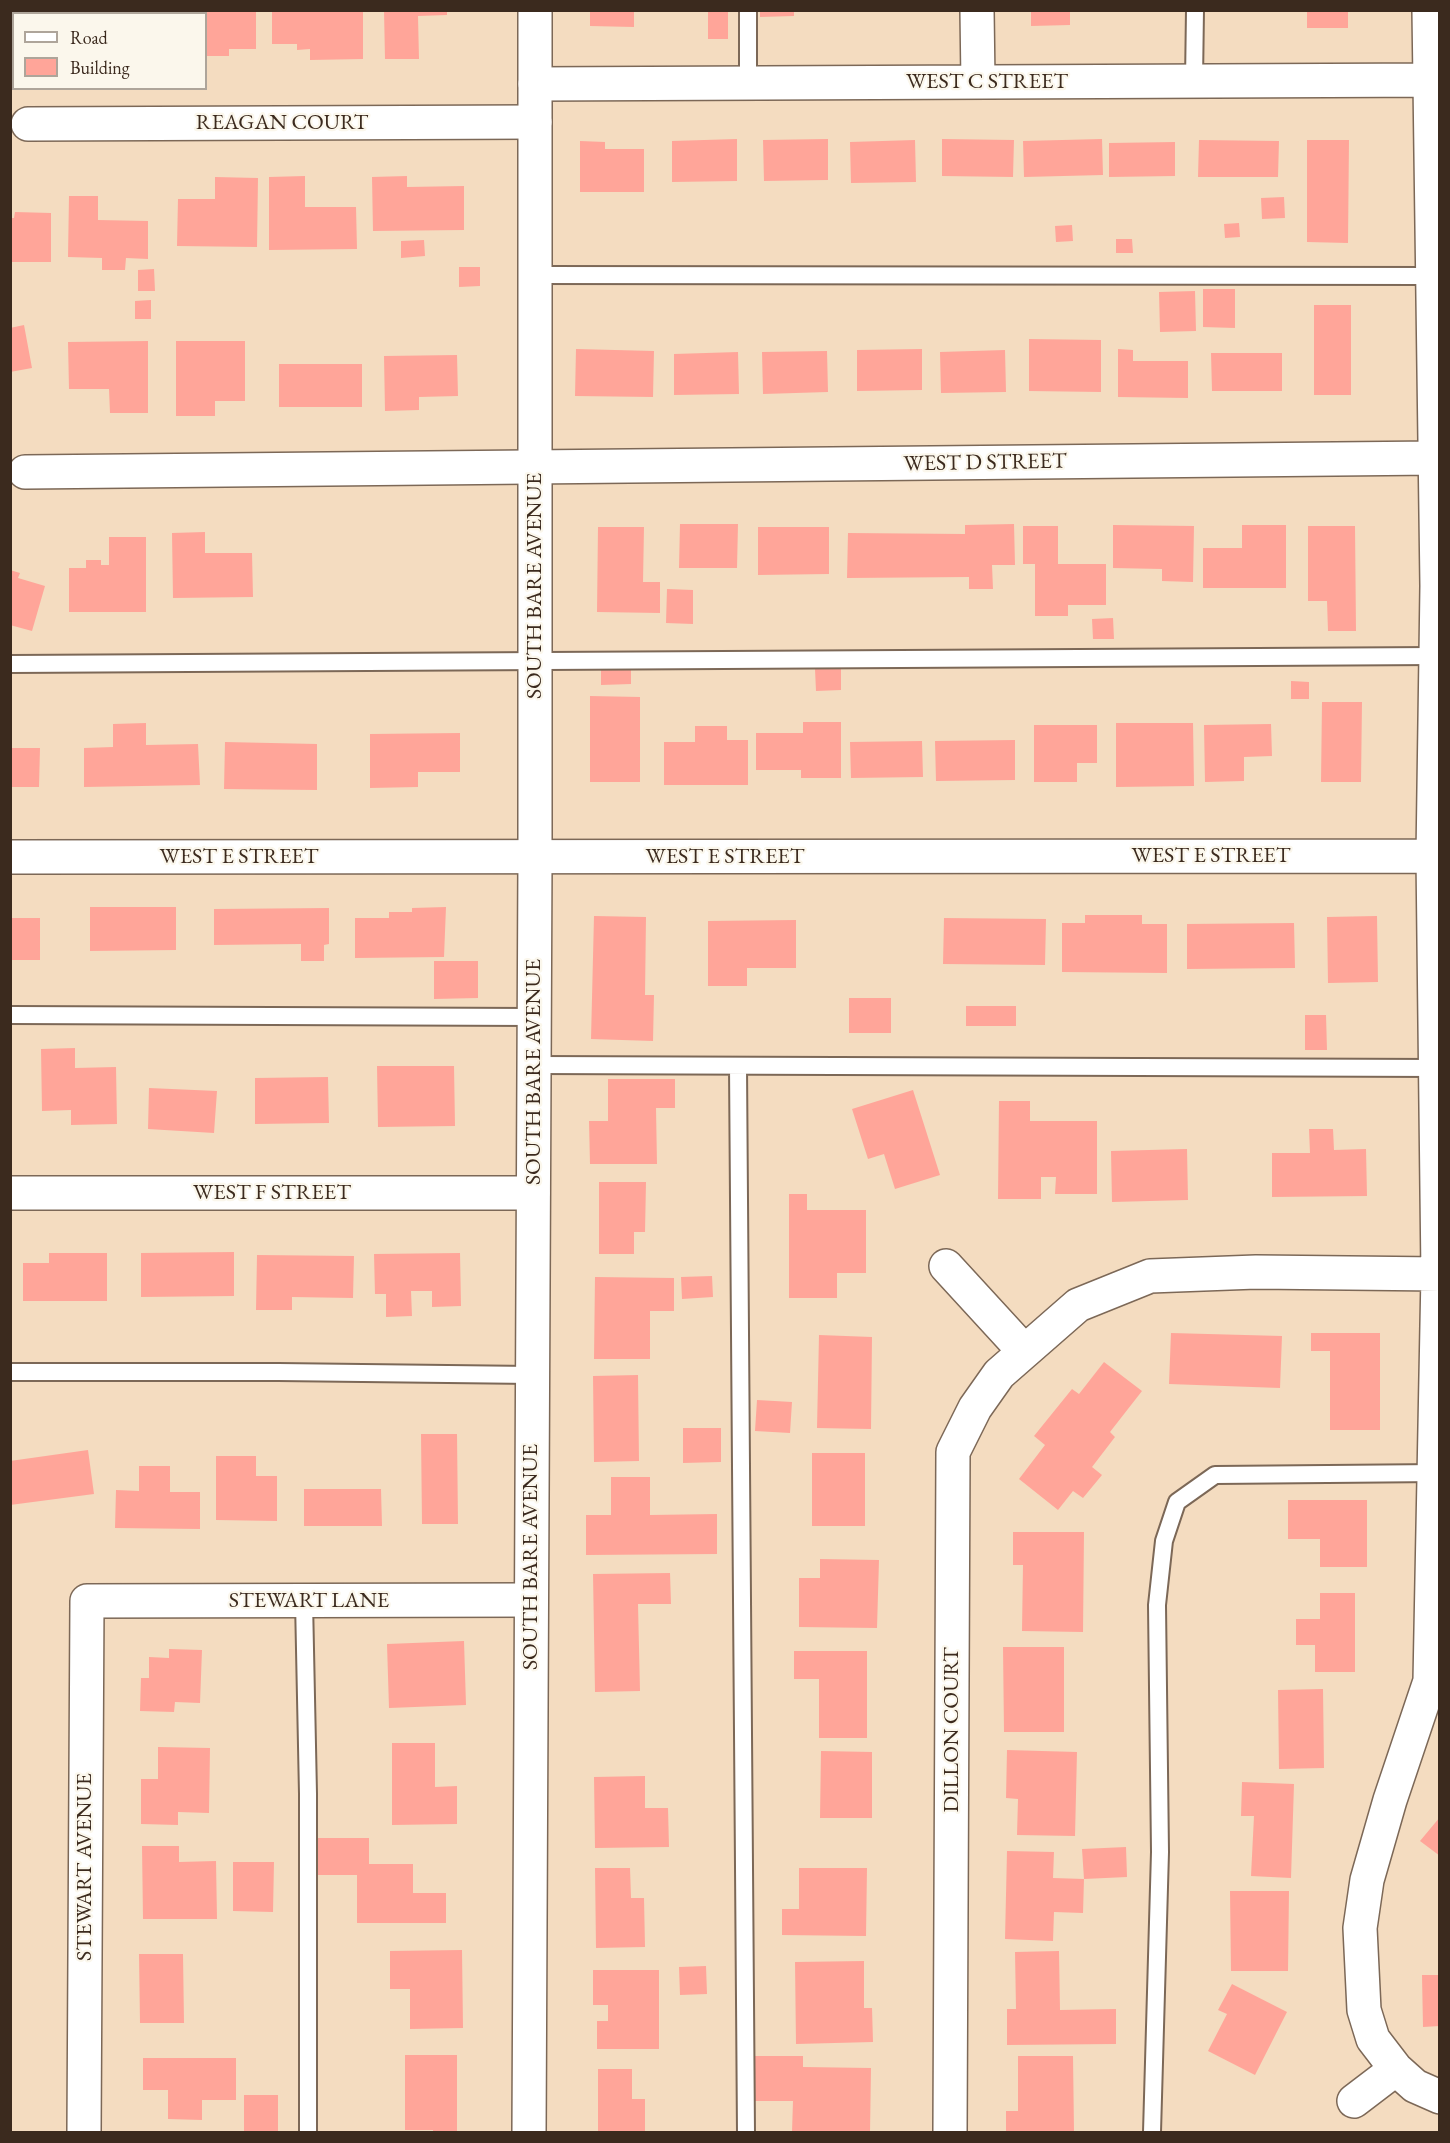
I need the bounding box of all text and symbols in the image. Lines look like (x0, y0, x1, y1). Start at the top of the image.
legend (12, 12, 207, 90)
text: Road (70, 26, 108, 49)
text: Building (70, 56, 130, 79)
street label: WEST C STREET (906, 69, 1068, 95)
street label: REAGAN COURT (196, 110, 368, 136)
street label: WEST D STREET (903, 448, 1067, 478)
street label: SOUTH BARE AVENUE (522, 473, 548, 699)
street label: WEST E STREET (1132, 843, 1290, 869)
street label: WEST E STREET (160, 844, 318, 870)
street label: WEST E STREET (646, 844, 804, 870)
street label: SOUTH BARE AVENUE (521, 959, 547, 1185)
street label: WEST F STREET (193, 1180, 351, 1206)
street label: SOUTH BARE AVENUE (518, 1444, 544, 1670)
street label: STEWART LANE (229, 1588, 389, 1614)
street label: DILLON COURT (939, 1647, 965, 1813)
street label: STEWART AVENUE (72, 1773, 98, 1961)

